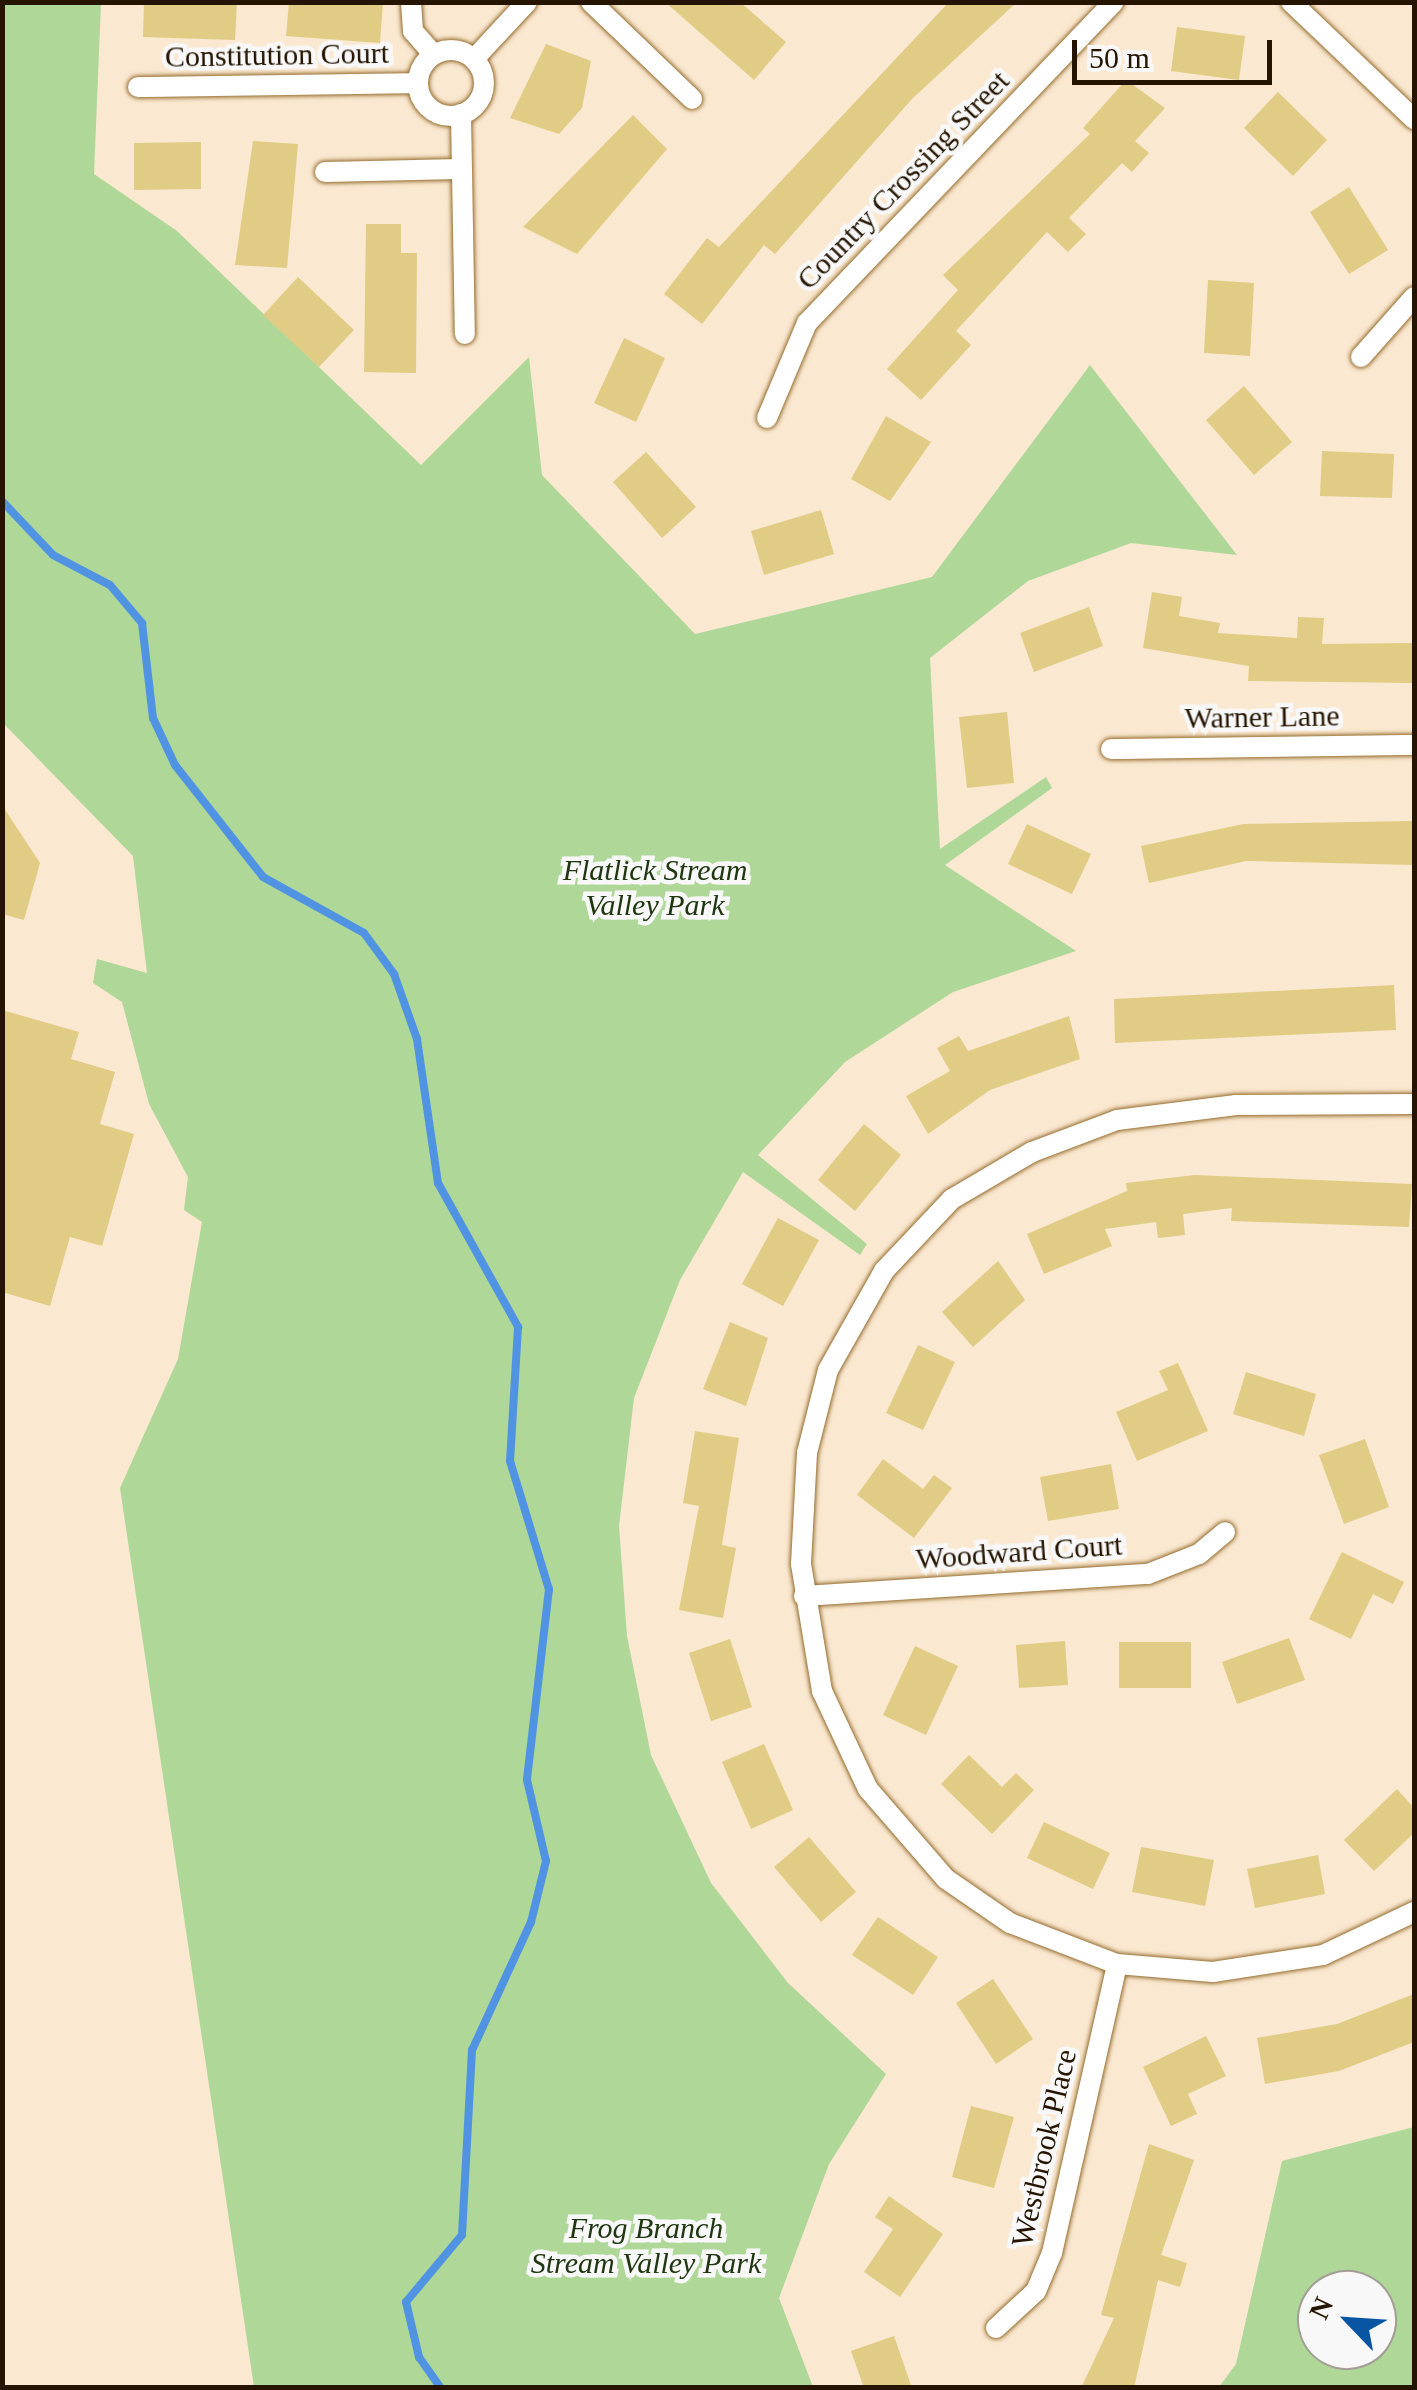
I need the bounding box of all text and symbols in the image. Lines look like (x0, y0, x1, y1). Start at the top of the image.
scale bar (1077, 20, 1277, 82)
street label: Constitution Court (165, 35, 389, 75)
text: 50 m (1089, 41, 1150, 74)
street label: Country Crossing Street (789, 63, 1017, 297)
street label: Warner Lane (1184, 698, 1340, 736)
park label: Flatlick Stream Valley Park (563, 852, 747, 922)
street label: Woodward Court (915, 1527, 1123, 1577)
street label: Westbrook Place (1004, 2046, 1084, 2250)
park label: Frog Branch Stream Valley Park (531, 2210, 761, 2280)
north arrow (1297, 2270, 1397, 2370)
text: N (1303, 2292, 1339, 2324)

